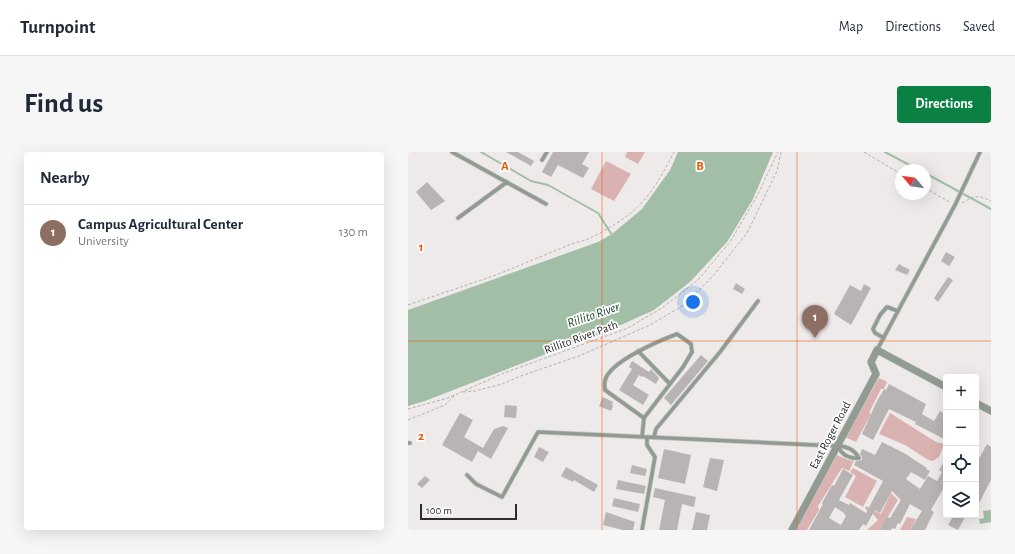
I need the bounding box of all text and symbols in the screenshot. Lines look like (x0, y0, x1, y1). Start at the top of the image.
text: Turnpoint (20, 18, 95, 37)
text: Map (839, 20, 863, 34)
text: Directions (885, 20, 941, 34)
text: Saved (963, 20, 995, 34)
button: Directions (897, 86, 991, 123)
text: Find us (24, 90, 103, 118)
text: A (501, 160, 509, 173)
text: B (696, 160, 704, 173)
north arrow (895, 164, 931, 200)
text: Nearby (40, 169, 90, 186)
text: Campus Agricultural Center (78, 217, 243, 232)
text: 1 (51, 226, 55, 239)
text: 130 m (339, 226, 368, 239)
text: University (78, 235, 129, 248)
text: 1 (419, 241, 423, 254)
your location (683, 292, 703, 312)
water label: Rillito River (566, 300, 622, 330)
pin: 1 (802, 305, 828, 338)
street label: Rillito River Path (543, 318, 619, 356)
map controls (943, 374, 979, 518)
button: + (943, 374, 979, 410)
street label: East Roger Road (807, 399, 853, 471)
button: − (943, 410, 979, 446)
text: 2 (418, 430, 424, 443)
button: locate (943, 446, 979, 482)
button: layers (943, 482, 979, 518)
scale bar (420, 502, 517, 521)
text: 100 m (426, 505, 452, 516)

